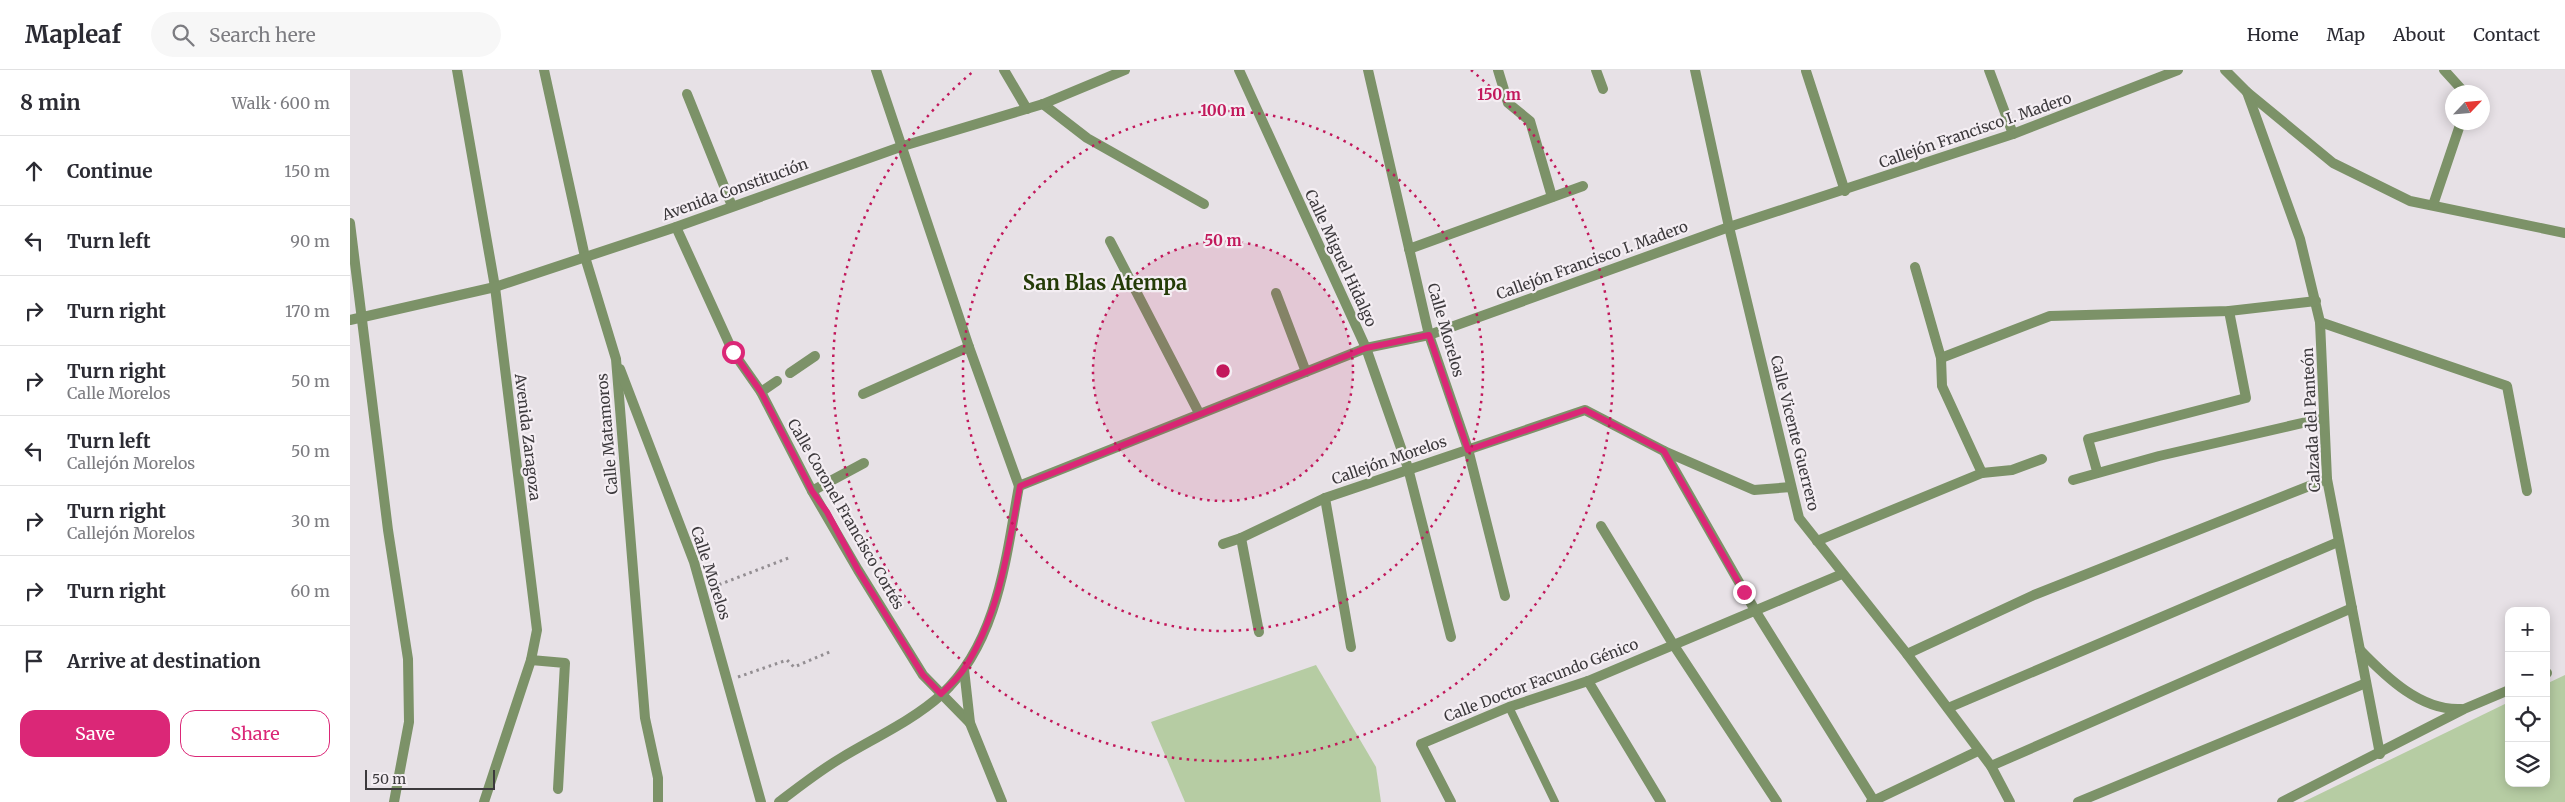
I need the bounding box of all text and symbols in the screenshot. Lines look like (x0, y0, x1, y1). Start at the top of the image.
search box (151, 12, 501, 57)
text: Mapleaf (25, 19, 121, 50)
icon: search (169, 21, 197, 49)
text: Search here (209, 23, 316, 47)
text: Home (2247, 23, 2299, 46)
text: Map (2327, 23, 2365, 46)
text: About (2393, 23, 2445, 46)
text: Contact (2473, 23, 2540, 46)
text: 150 m (1477, 85, 1521, 104)
north arrow (2445, 85, 2490, 130)
street label: Callejón Francisco I. Madero (1876, 88, 2074, 172)
text: 8 min (20, 89, 81, 116)
text: Walk · 600 m (231, 93, 330, 113)
text: 100 m (1201, 101, 1245, 120)
street label: Avenida Constitución (659, 154, 811, 225)
icon: ahead (20, 157, 48, 185)
text: Continue (67, 159, 153, 183)
text: 150 m (284, 161, 330, 181)
street label: Calle Miguel Hidalgo (1301, 186, 1381, 330)
street label: Callejón Francisco I. Madero (1494, 216, 1691, 304)
icon: left (20, 227, 48, 255)
text: Turn left (67, 229, 151, 253)
text: 90 m (290, 231, 330, 251)
text: 50 m (1204, 231, 1242, 250)
district label: San Blas Atempa (1023, 270, 1187, 295)
street label: Calle Morelos (1423, 281, 1469, 379)
icon: right (20, 297, 48, 325)
text: Turn right (67, 299, 166, 323)
text: 170 m (285, 301, 330, 321)
route start (722, 341, 745, 364)
street label: Calzada del Panteón (2298, 347, 2324, 493)
street label: Calle Vicente Guerrero (1767, 353, 1824, 513)
text: Turn right (67, 359, 166, 383)
centre of rings (1214, 362, 1232, 380)
icon: right (20, 367, 48, 395)
text: 50 m (291, 371, 330, 391)
street label: Avenida Zaragoza (511, 371, 545, 502)
street label: Calle Matamoros (592, 373, 622, 495)
text: Calle Morelos (67, 383, 171, 403)
street label: Calle Coronel Francisco Cortés (784, 415, 908, 613)
text: Turn left (67, 429, 151, 453)
street label: Callejón Morelos (1329, 431, 1449, 489)
icon: left (20, 437, 48, 465)
text: 50 m (291, 441, 330, 461)
text: Callejón Morelos (67, 453, 195, 473)
text: Turn right (67, 499, 166, 523)
icon: right (20, 507, 48, 535)
text: 30 m (291, 511, 330, 531)
text: Callejón Morelos (67, 523, 195, 543)
street label: Calle Morelos (687, 524, 735, 622)
icon: right (20, 577, 48, 605)
text: Turn right (67, 579, 166, 603)
text: 60 m (290, 581, 330, 601)
route end (1733, 581, 1756, 604)
map controls (2505, 607, 2550, 787)
button: + (2505, 607, 2550, 652)
street label: Calle Doctor Facundo Génico (1441, 634, 1641, 726)
icon: arrive (20, 647, 48, 675)
text: Arrive at destination (67, 649, 261, 673)
button: − (2505, 652, 2550, 697)
button: locate (2505, 697, 2550, 742)
button: Save (20, 710, 170, 757)
button: Share (180, 710, 330, 757)
button: layers (2505, 742, 2550, 787)
scale bar (365, 767, 495, 790)
text: 50 m (372, 770, 406, 788)

